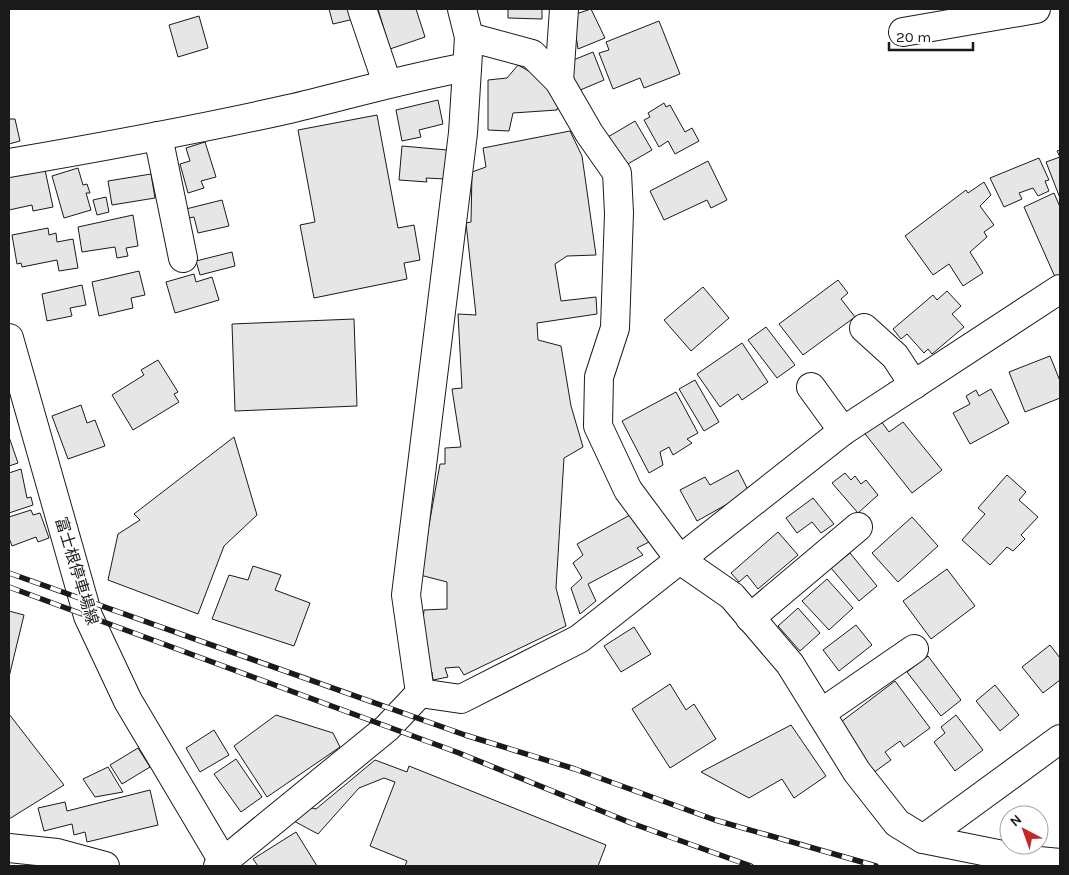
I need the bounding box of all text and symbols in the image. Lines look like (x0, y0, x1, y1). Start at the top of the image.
scale bar (889, 20, 973, 52)
text: 20 m (896, 28, 931, 46)
street label: 富士根停車場線 (52, 515, 102, 627)
north arrow (999, 805, 1049, 855)
text: N (1006, 811, 1025, 830)

